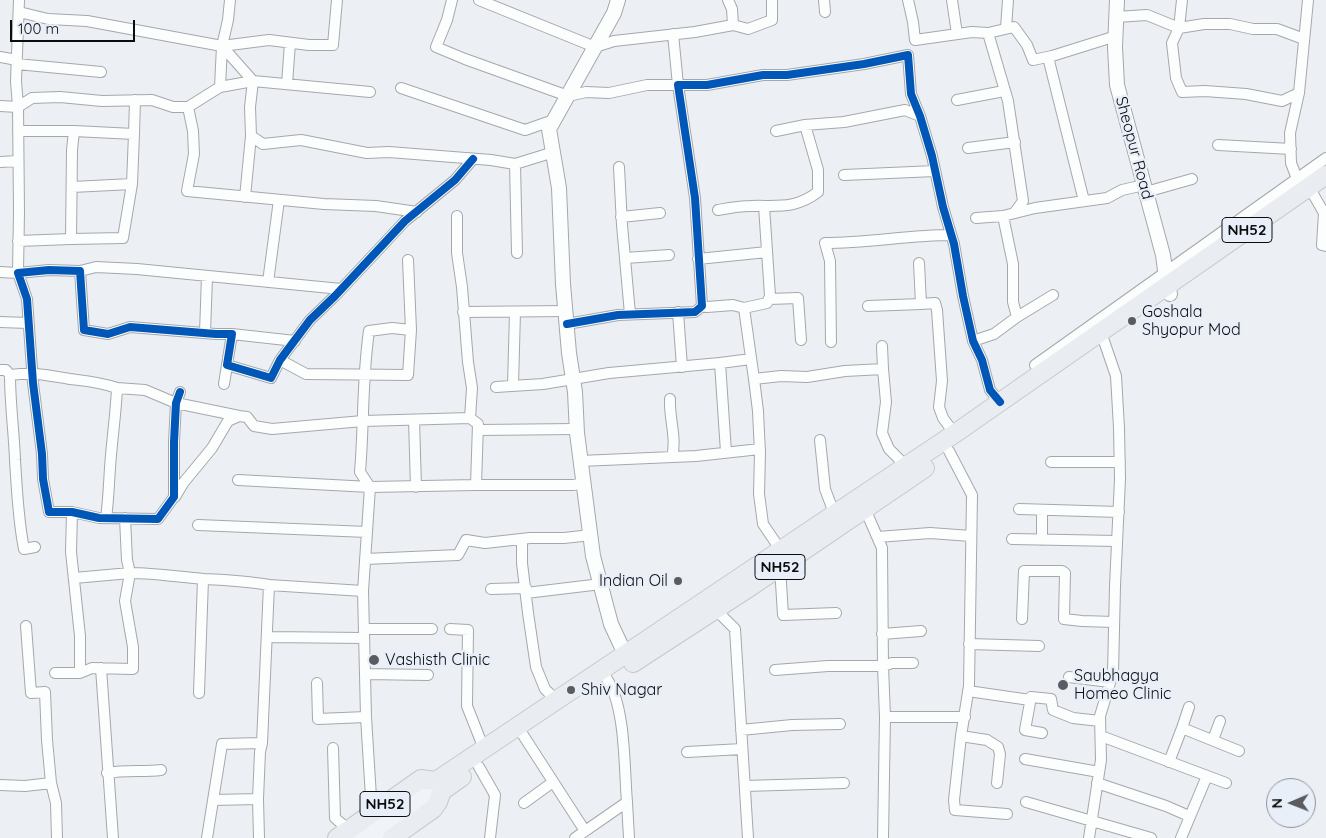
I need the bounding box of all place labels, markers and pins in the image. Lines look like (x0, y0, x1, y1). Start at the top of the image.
place label: Goshala Shyopur Mod (1142, 302, 1241, 340)
marker: Goshala Shyopur Mod (1126, 315, 1138, 327)
place label: Indian Oil (599, 571, 668, 591)
marker: Indian Oil (672, 575, 684, 587)
place label: Vashisth Clinic (385, 650, 490, 670)
marker: Vashisth Clinic (367, 653, 381, 667)
place label: Saubhagya Homeo Clinic (1074, 666, 1171, 704)
marker: Saubhagya Homeo Clinic (1056, 678, 1070, 692)
place label: Shiv Nagar (581, 680, 662, 700)
marker: Shiv Nagar (565, 684, 577, 696)

